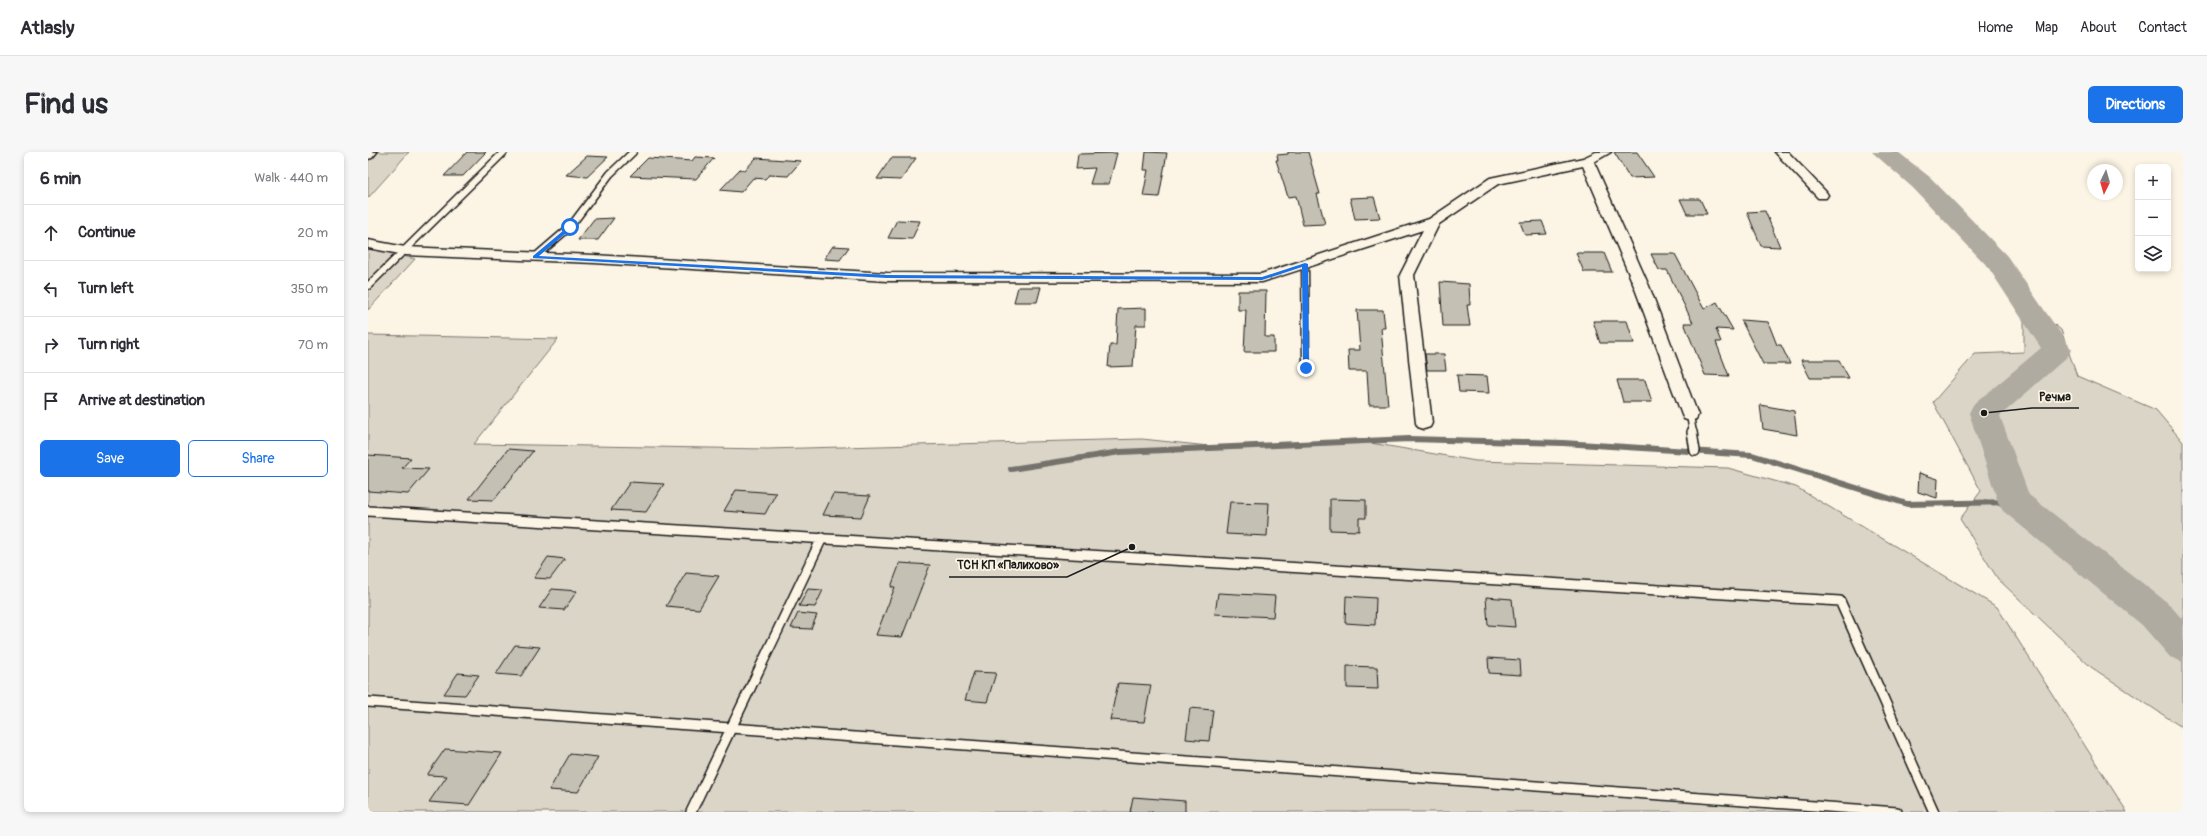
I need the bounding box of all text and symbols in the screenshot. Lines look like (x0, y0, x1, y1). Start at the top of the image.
text: Atlasly (20, 16, 74, 40)
text: Home (1978, 19, 2013, 36)
text: Map (2035, 19, 2058, 36)
text: About (2080, 19, 2116, 36)
text: Contact (2138, 19, 2187, 36)
button: Directions (2088, 86, 2183, 123)
text: Find us (24, 87, 108, 122)
north arrow (2087, 164, 2123, 200)
map controls (2135, 164, 2171, 272)
button: + (2135, 164, 2171, 200)
text: 6 min (40, 168, 81, 189)
text: Walk · 440 m (254, 170, 328, 186)
button: − (2135, 200, 2171, 236)
route start (561, 218, 579, 236)
icon: ahead (40, 222, 62, 244)
text: Continue (78, 223, 136, 242)
text: 20 m (297, 225, 328, 241)
button: layers (2135, 236, 2171, 272)
icon: left (40, 278, 62, 300)
text: Turn left (78, 279, 134, 298)
text: 350 m (290, 281, 328, 297)
icon: right (40, 334, 62, 356)
text: Turn right (78, 335, 139, 354)
text: 70 m (298, 337, 328, 353)
route end (1297, 359, 1315, 377)
callout: Речма (2032, 384, 2079, 408)
icon: arrive (40, 390, 62, 412)
text: Речма (2039, 390, 2071, 405)
text: Arrive at destination (78, 391, 205, 410)
button: Save (40, 440, 180, 477)
button: Share (188, 440, 328, 477)
callout: ТСН КП «Палихово» (949, 553, 1067, 577)
text: ТСН КП «Палихово» (956, 558, 1060, 573)

